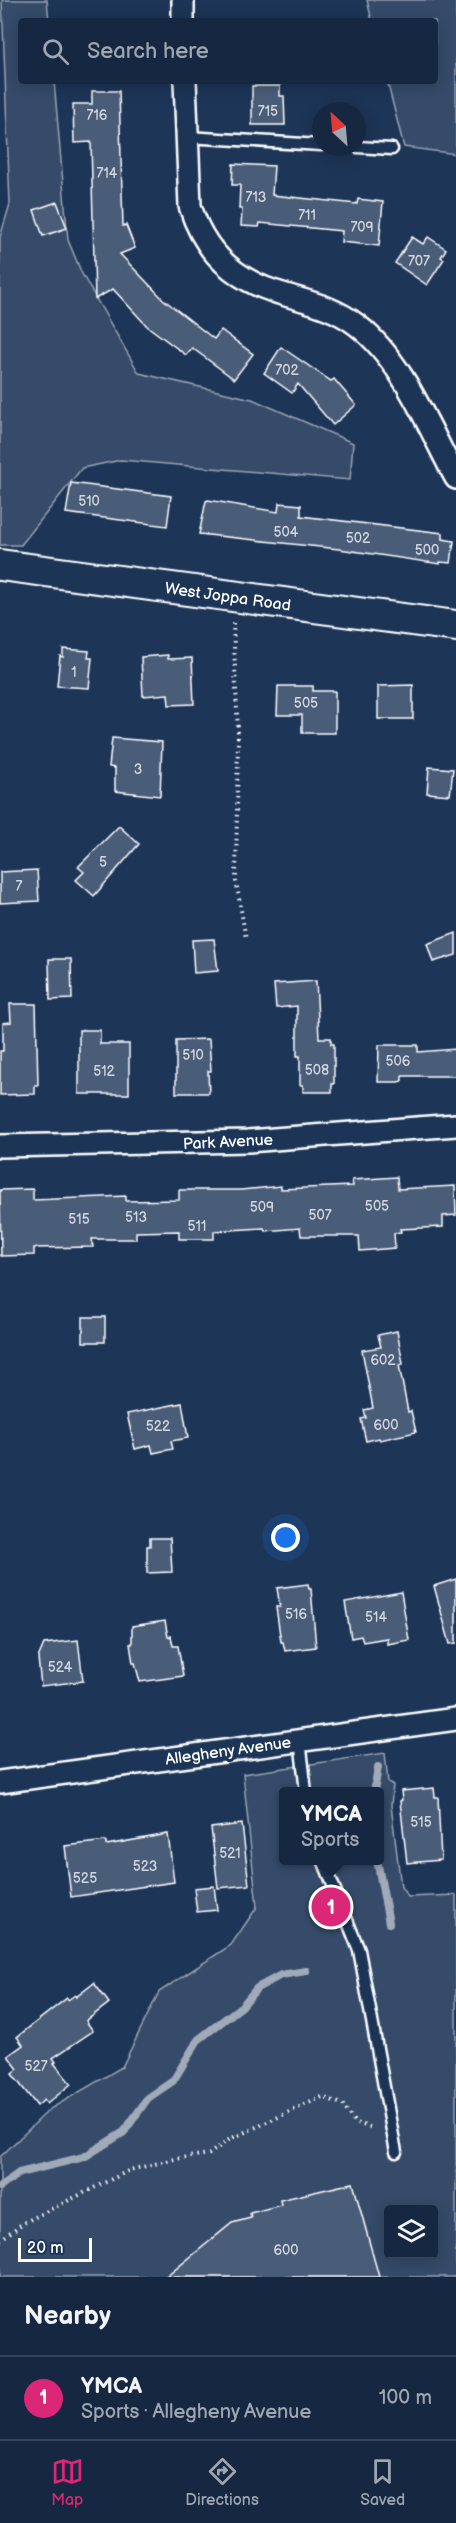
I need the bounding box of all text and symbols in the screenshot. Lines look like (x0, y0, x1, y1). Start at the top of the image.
search box (18, 18, 438, 84)
icon: search (39, 35, 72, 68)
text: Search here (87, 38, 209, 65)
north arrow (312, 102, 366, 156)
house number: 715 (258, 103, 278, 120)
house number: 716 (87, 107, 108, 124)
house number: 714 (97, 165, 118, 182)
house number: 713 (246, 189, 266, 206)
house number: 711 (298, 207, 316, 224)
house number: 709 (350, 219, 374, 236)
house number: 707 (408, 253, 430, 270)
house number: 702 (275, 362, 299, 379)
house number: 510 (78, 493, 100, 510)
house number: 504 (274, 524, 299, 541)
house number: 502 (346, 530, 371, 547)
house number: 500 (415, 542, 439, 559)
street label: West Joppa Road (163, 579, 292, 616)
house number: 1 (71, 664, 77, 681)
house number: 505 (294, 695, 318, 712)
house number: 3 (134, 761, 142, 778)
house number: 5 (99, 854, 107, 871)
house number: 7 (16, 878, 23, 895)
house number: 510 (182, 1047, 204, 1064)
house number: 506 (386, 1053, 411, 1070)
house number: 508 (305, 1062, 329, 1079)
house number: 512 (93, 1063, 116, 1080)
street label: Park Avenue (183, 1131, 274, 1154)
house number: 505 (365, 1198, 389, 1215)
house number: 509 (250, 1199, 274, 1216)
house number: 507 (308, 1207, 332, 1224)
house number: 513 (125, 1209, 147, 1226)
house number: 515 (68, 1211, 90, 1228)
house number: 511 (188, 1218, 206, 1235)
house number: 602 (370, 1352, 396, 1369)
house number: 600 (373, 1417, 399, 1434)
house number: 522 (146, 1418, 171, 1435)
your location (271, 1523, 300, 1552)
house number: 516 (285, 1606, 307, 1623)
house number: 514 (365, 1609, 387, 1626)
house number: 524 (48, 1659, 73, 1676)
street label: Allegheny Avenue (164, 1733, 293, 1770)
popup (279, 1787, 384, 1865)
text: YMCA (301, 1801, 362, 1828)
house number: 515 (410, 1814, 432, 1831)
text: Sports (301, 1828, 359, 1852)
house number: 521 (219, 1845, 241, 1862)
house number: 523 (133, 1858, 157, 1875)
house number: 525 (73, 1870, 97, 1887)
pin: 1 (312, 1884, 350, 1930)
house number: 527 (24, 2058, 48, 2075)
map controls (384, 2205, 438, 2259)
button: layers (384, 2205, 438, 2259)
scale bar (18, 2235, 92, 2262)
text: 20 m (27, 2239, 63, 2258)
house number: 600 (273, 2242, 299, 2259)
text: Nearby (24, 2301, 111, 2332)
text: YMCA (81, 2373, 142, 2400)
text: 1 (39, 2386, 48, 2410)
text: 100 m (379, 2386, 432, 2410)
text: Sports · Allegheny Avenue (81, 2400, 311, 2424)
tab: Map (51, 2455, 84, 2510)
tab: Directions (185, 2455, 259, 2510)
tab: Saved (360, 2455, 405, 2510)

